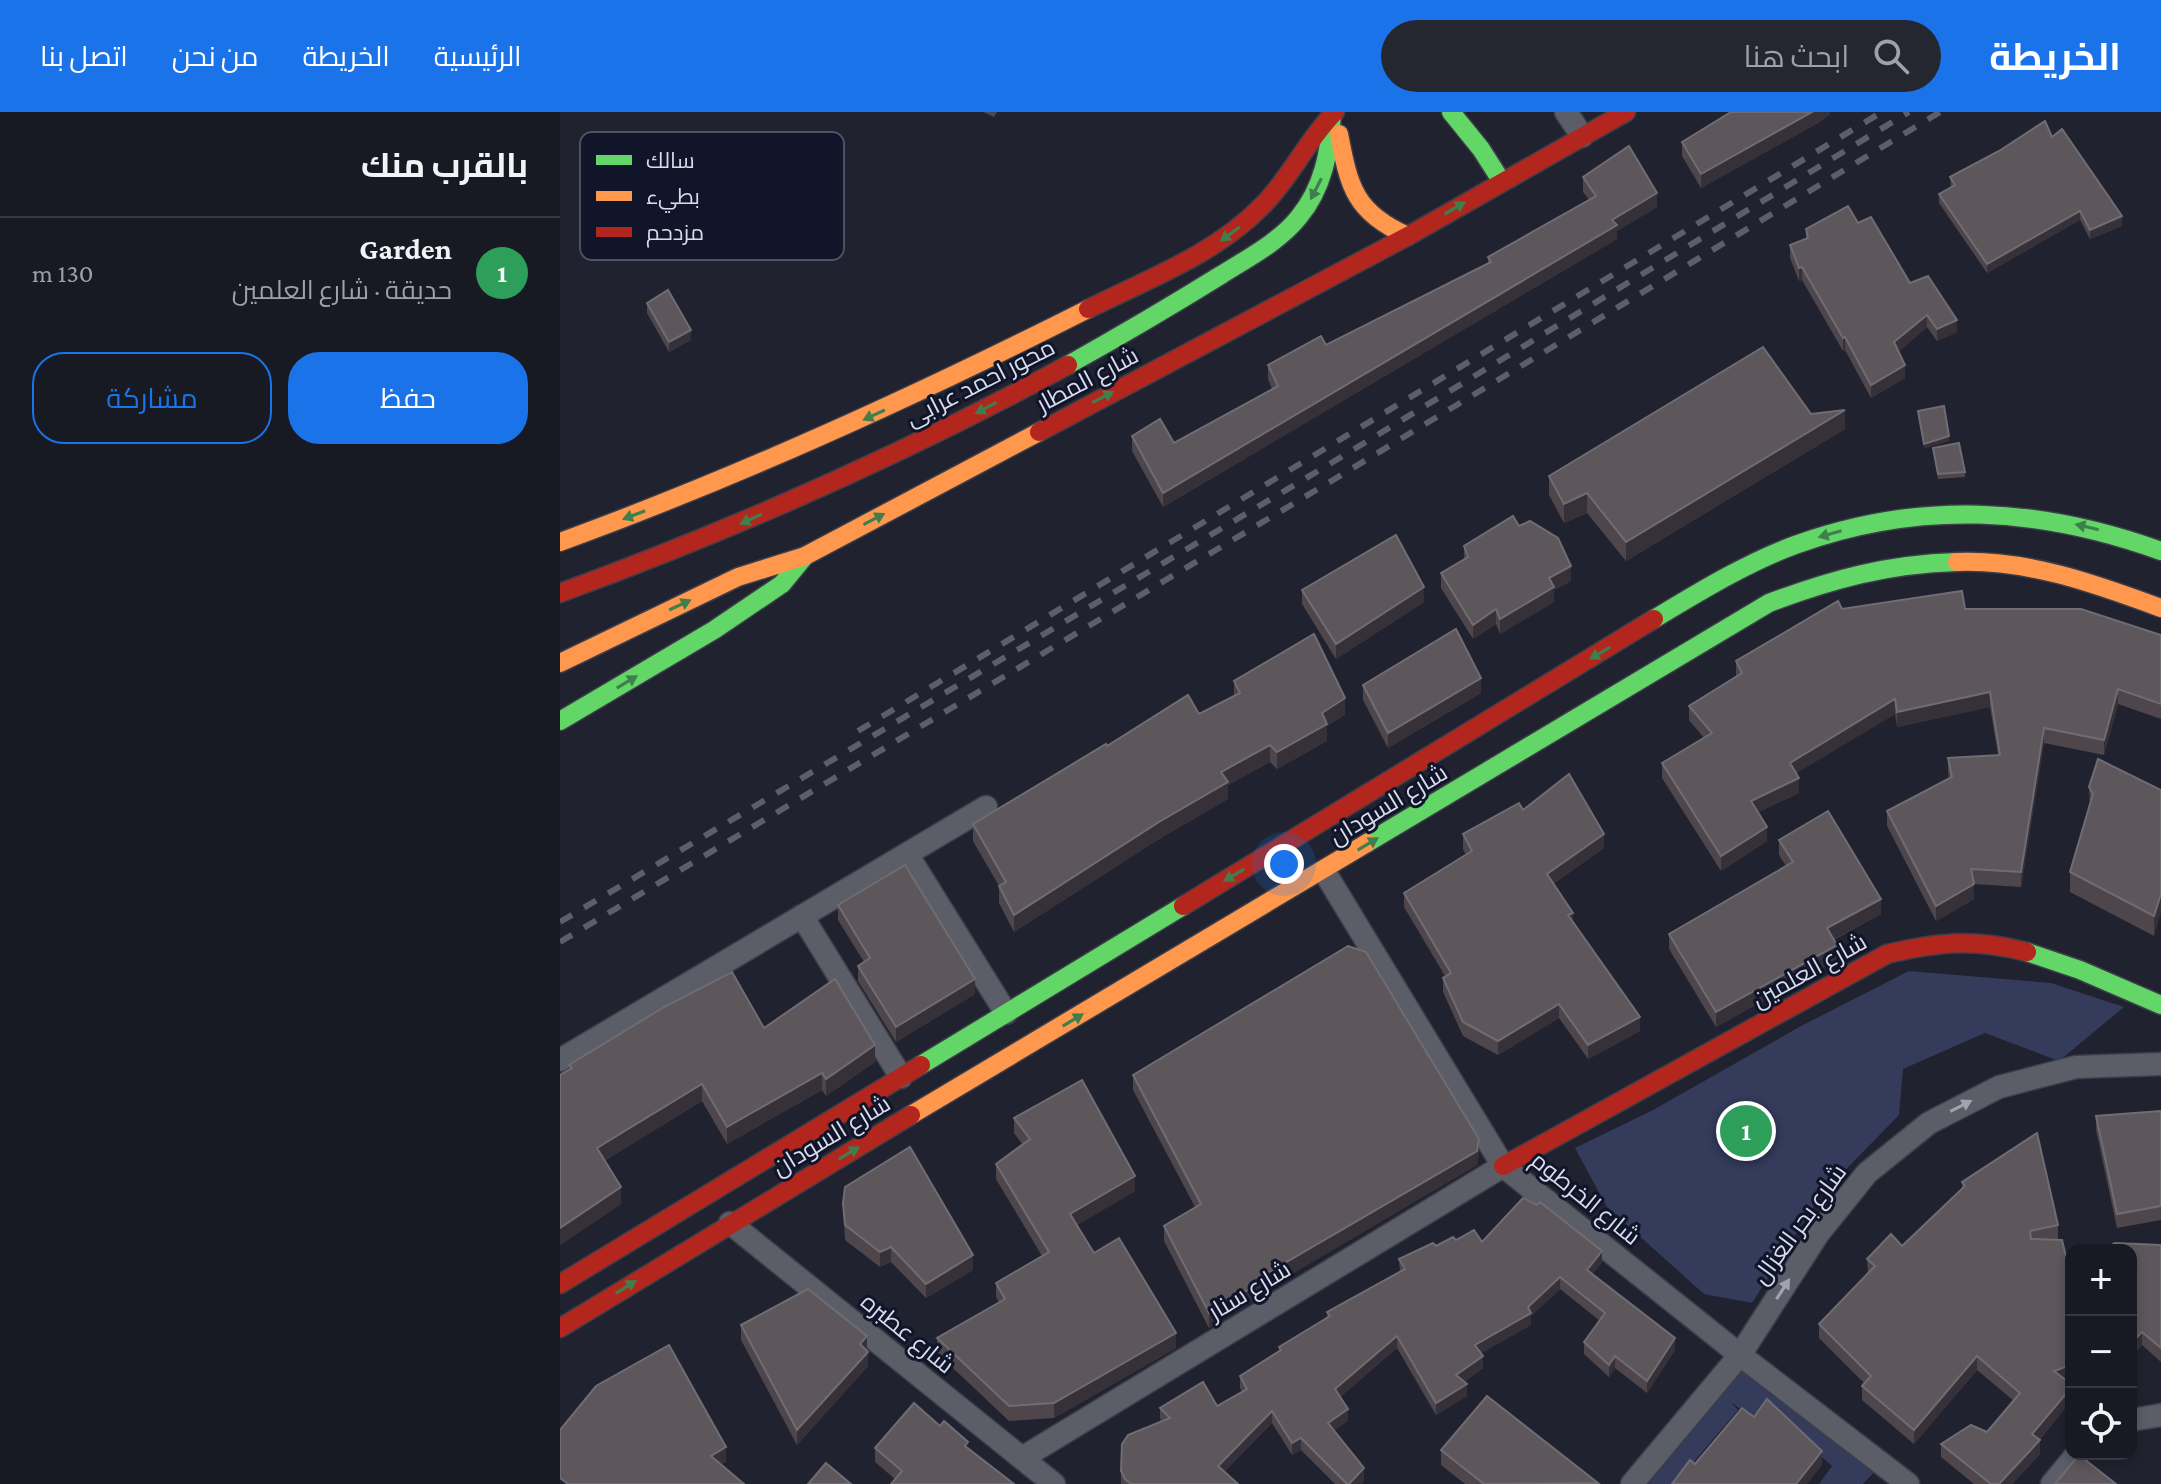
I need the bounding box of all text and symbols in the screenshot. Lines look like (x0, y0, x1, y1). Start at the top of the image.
search box (1381, 20, 1941, 92)
icon: search (1869, 34, 1913, 78)
text: الخريطة (1989, 36, 2121, 78)
text: ابحث هنا (1743, 40, 1849, 73)
text: اتصل بنا (40, 41, 128, 72)
text: من نحن (172, 41, 258, 72)
text: الخريطة (302, 41, 390, 72)
text: الرئيسية (434, 41, 522, 72)
legend (580, 132, 844, 260)
text: بالقرب منك (361, 147, 528, 184)
text: سالك (646, 148, 695, 173)
one-way arrow (1309, 178, 1323, 201)
text: بطيء (646, 184, 700, 213)
one-way arrow (1444, 201, 1467, 215)
text: مزدحم (646, 220, 704, 248)
one-way arrow (1220, 226, 1241, 241)
text: Garden (359, 232, 452, 265)
text: 130 m (32, 259, 93, 288)
text: 1 (497, 259, 507, 288)
text: حديقة · شارع العلمين (232, 276, 452, 305)
street label: محور احمد عرابى (901, 333, 1059, 432)
street label: شارع المطار (1030, 341, 1144, 421)
button: مشاركة (32, 352, 272, 444)
button: حفظ (288, 352, 528, 444)
one-way arrow (1092, 391, 1114, 405)
one-way arrow (975, 401, 998, 414)
one-way arrow (862, 408, 886, 422)
one-way arrow (622, 509, 646, 522)
one-way arrow (740, 512, 763, 526)
one-way arrow (862, 513, 885, 526)
one-way arrow (2074, 520, 2099, 533)
one-way arrow (1818, 528, 1842, 541)
one-way arrow (669, 598, 692, 612)
one-way arrow (1589, 646, 1611, 660)
one-way arrow (616, 675, 638, 689)
street label: شارع السودان (1324, 758, 1453, 852)
one-way arrow (1357, 837, 1379, 851)
your location (1264, 844, 1304, 884)
one-way arrow (1223, 868, 1245, 882)
street label: شارع العلمين (1747, 927, 1872, 1015)
one-way arrow (1062, 1013, 1084, 1027)
street label: شارع السودان (767, 1089, 896, 1183)
one-way arrow (1950, 1099, 1973, 1113)
pin: 1 (1720, 1101, 1772, 1161)
one-way arrow (838, 1146, 860, 1160)
street label: شارع الخرطوم (1524, 1146, 1646, 1253)
street label: شارع بحر الغزال (1746, 1159, 1854, 1291)
map controls (2065, 1244, 2137, 1460)
button: + (2065, 1244, 2137, 1316)
street label: شارع سنار (1201, 1255, 1297, 1329)
one-way arrow (1775, 1278, 1789, 1300)
one-way arrow (615, 1280, 638, 1295)
street label: شارع عطبره (854, 1287, 960, 1381)
button: − (2065, 1316, 2137, 1388)
button: locate (2065, 1388, 2137, 1460)

